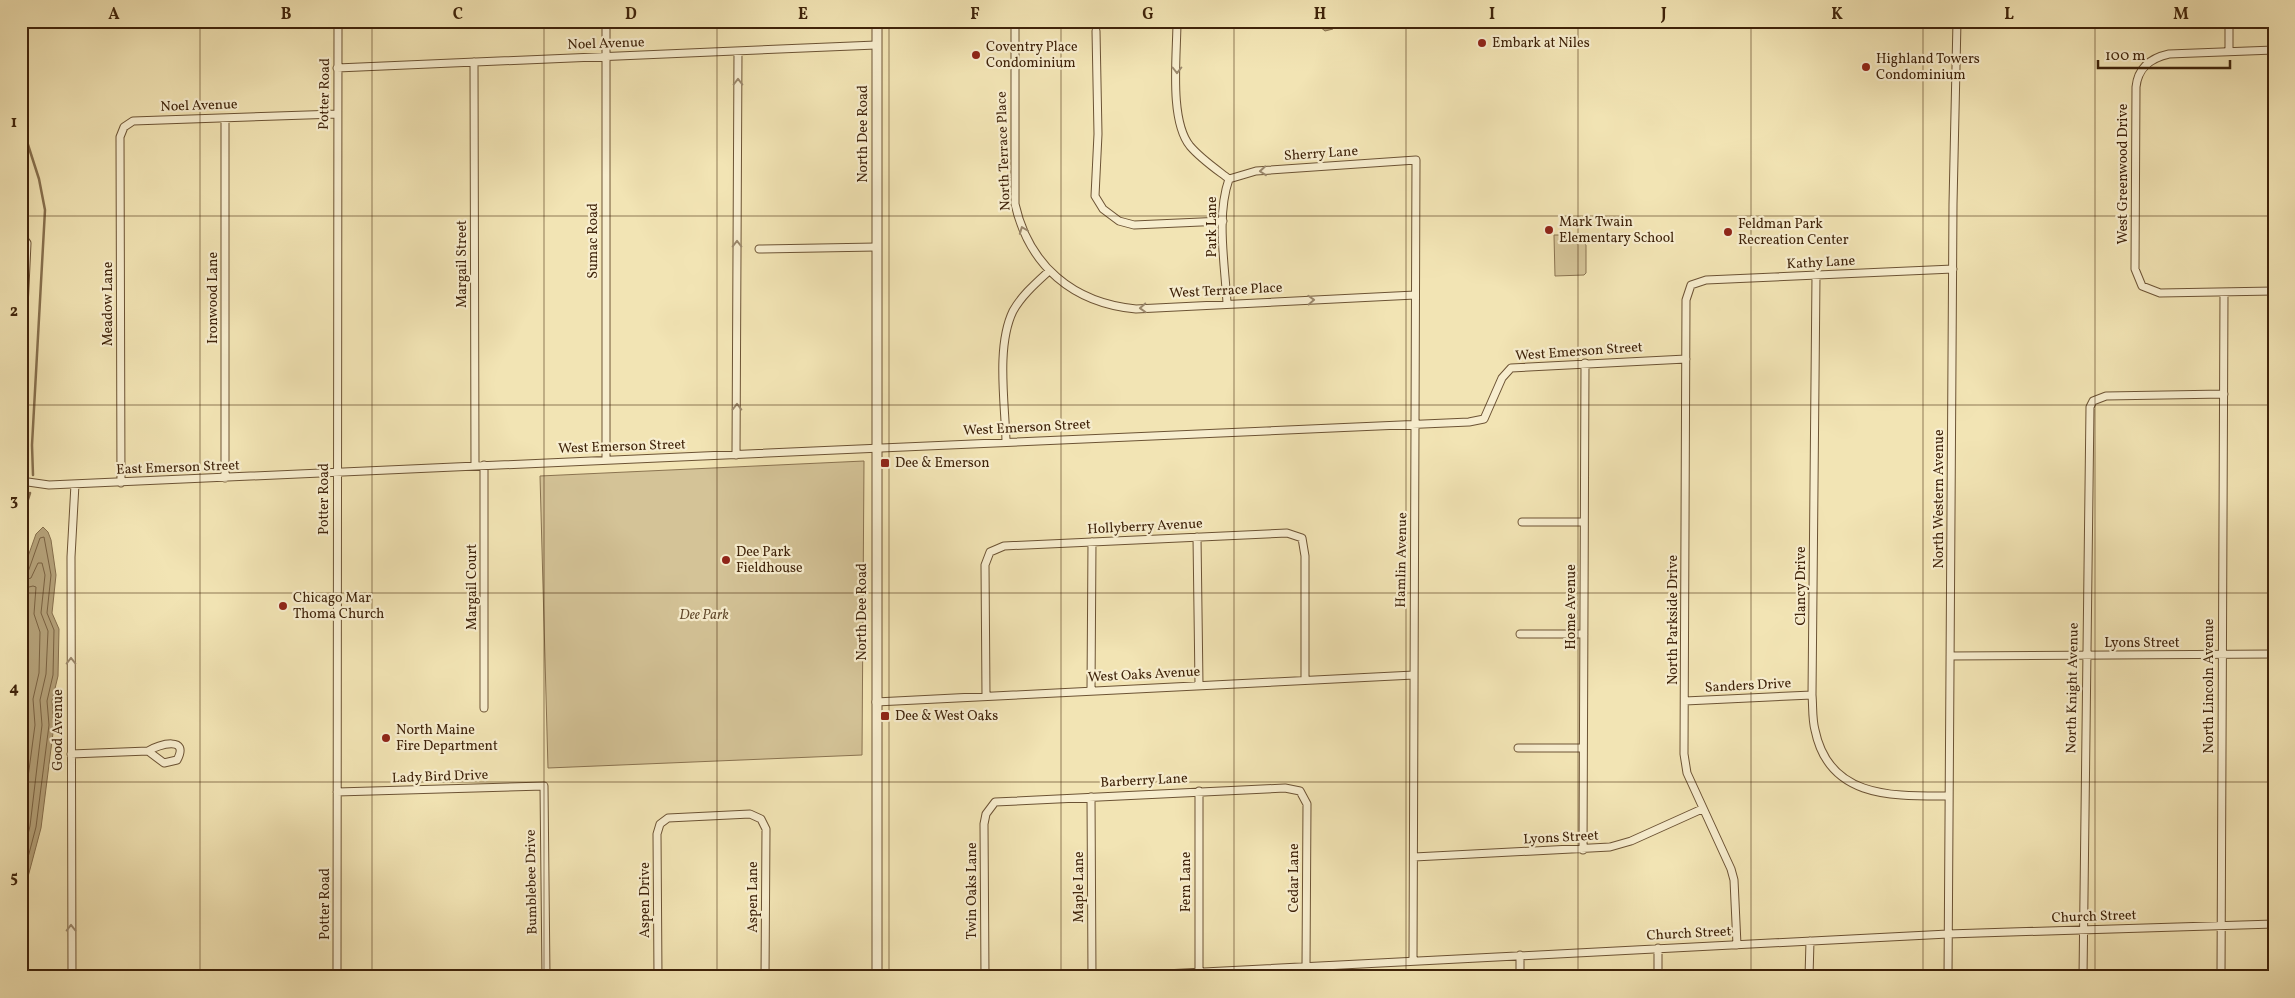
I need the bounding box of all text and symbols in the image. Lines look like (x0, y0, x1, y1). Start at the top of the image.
text: A (108, 4, 120, 26)
text: B (281, 4, 292, 26)
text: C (453, 4, 463, 26)
text: D (625, 4, 637, 26)
text: E (798, 4, 808, 26)
text: F (970, 4, 980, 26)
text: G (1142, 4, 1154, 26)
text: H (1314, 4, 1326, 26)
text: I (1489, 4, 1495, 26)
text: J (1660, 4, 1667, 26)
text: K (1831, 4, 1843, 26)
text: L (2004, 4, 2014, 26)
text: M (2173, 4, 2189, 26)
street label: Noel Avenue (567, 33, 645, 55)
place label: Embark at Niles (1492, 34, 1590, 53)
marker: Embark at Niles (1476, 37, 1488, 49)
place label: Coventry Place Condominium (986, 38, 1078, 73)
scale bar (2098, 38, 2230, 70)
text: 100 m (2105, 46, 2145, 67)
marker: Coventry Place Condominium (970, 49, 982, 61)
place label: Highland Towers Condominium (1876, 50, 1980, 85)
street label: Potter Road (315, 58, 335, 130)
marker: Highland Towers Condominium (1860, 61, 1872, 73)
one-way arrow (1172, 66, 1182, 74)
one-way arrow (733, 77, 743, 85)
street label: North Dee Road (854, 85, 873, 183)
street label: North Terrace Place (992, 90, 1016, 211)
street label: Noel Avenue (160, 95, 238, 117)
street label: West Greenwood Drive (2114, 103, 2133, 244)
text: 1 (11, 112, 17, 134)
street label: Sherry Lane (1283, 142, 1359, 166)
one-way arrow (1259, 165, 1267, 176)
street label: Park Lane (1203, 196, 1222, 258)
street label: Sumac Road (584, 203, 603, 279)
place label: Mark Twain Elementary School (1559, 213, 1674, 248)
place label: Feldman Park Recreation Center (1738, 215, 1849, 250)
street label: Margail Street (453, 220, 472, 308)
marker: Mark Twain Elementary School (1543, 224, 1555, 236)
one-way arrow (1019, 226, 1029, 235)
marker: Feldman Park Recreation Center (1722, 226, 1734, 238)
one-way arrow (732, 240, 742, 248)
street label: Ironwood Lane (204, 252, 223, 344)
street label: Kathy Lane (1786, 252, 1856, 274)
street label: Meadow Lane (99, 261, 118, 346)
street label: West Terrace Place (1169, 279, 1283, 303)
one-way arrow (1307, 294, 1315, 305)
text: 2 (10, 301, 18, 323)
one-way arrow (1139, 303, 1147, 314)
street label: West Emerson Street (1515, 338, 1644, 366)
one-way arrow (732, 402, 742, 410)
street label: West Emerson Street (963, 415, 1091, 441)
street label: North Western Avenue (1930, 429, 1949, 569)
street label: West Emerson Street (558, 435, 686, 459)
place label: Dee & Emerson (895, 454, 990, 473)
street label: East Emerson Street (116, 456, 240, 480)
marker: Dee & Emerson (879, 457, 891, 469)
street label: Potter Road (315, 463, 334, 535)
text: 3 (10, 490, 18, 512)
street label: Hamlin Avenue (1392, 512, 1412, 608)
street label: Hollyberry Avenue (1087, 514, 1204, 540)
place label: Dee Park Fieldhouse (736, 543, 803, 578)
street label: Margail Court (463, 544, 482, 630)
street label: Clancy Drive (1792, 546, 1811, 626)
marker: Dee Park Fieldhouse (720, 554, 732, 566)
street label: North Parkside Drive (1664, 555, 1683, 685)
street label: North Dee Road (853, 563, 872, 661)
street label: Home Avenue (1562, 564, 1581, 650)
place label: Chicago Mar Thoma Church (293, 589, 384, 624)
marker: Chicago Mar Thoma Church (277, 600, 289, 612)
park label: Dee Park (679, 606, 729, 625)
street label: North Lincoln Avenue (2200, 618, 2219, 753)
street label: North Knight Avenue (2062, 622, 2084, 754)
street label: Lyons Street (2104, 634, 2180, 653)
one-way arrow (66, 656, 76, 664)
street label: West Oaks Avenue (1087, 663, 1201, 687)
street label: Sanders Drive (1704, 674, 1792, 698)
text: 4 (9, 678, 19, 700)
street label: Good Avenue (49, 689, 68, 771)
place label: Dee & West Oaks (895, 707, 998, 726)
marker: Dee & West Oaks (879, 710, 891, 722)
place label: North Maine Fire Department (396, 721, 498, 756)
marker: North Maine Fire Department (380, 732, 392, 744)
street label: Lady Bird Drive (392, 766, 489, 788)
street label: Barberry Lane (1100, 769, 1188, 793)
street label: Lyons Street (1523, 827, 1599, 849)
street label: Bumblebee Drive (522, 829, 542, 935)
street label: Twin Oaks Lane (963, 842, 982, 940)
street label: Cedar Lane (1285, 843, 1304, 913)
street label: Maple Lane (1070, 851, 1089, 923)
street label: Fern Lane (1177, 851, 1196, 912)
street label: Aspen Lane (744, 861, 763, 933)
street label: Aspen Drive (636, 862, 655, 938)
text: 5 (10, 867, 18, 889)
street label: Potter Road (316, 868, 335, 940)
street label: Church Street (2051, 906, 2137, 928)
street label: Church Street (1646, 922, 1732, 946)
one-way arrow (66, 924, 76, 932)

